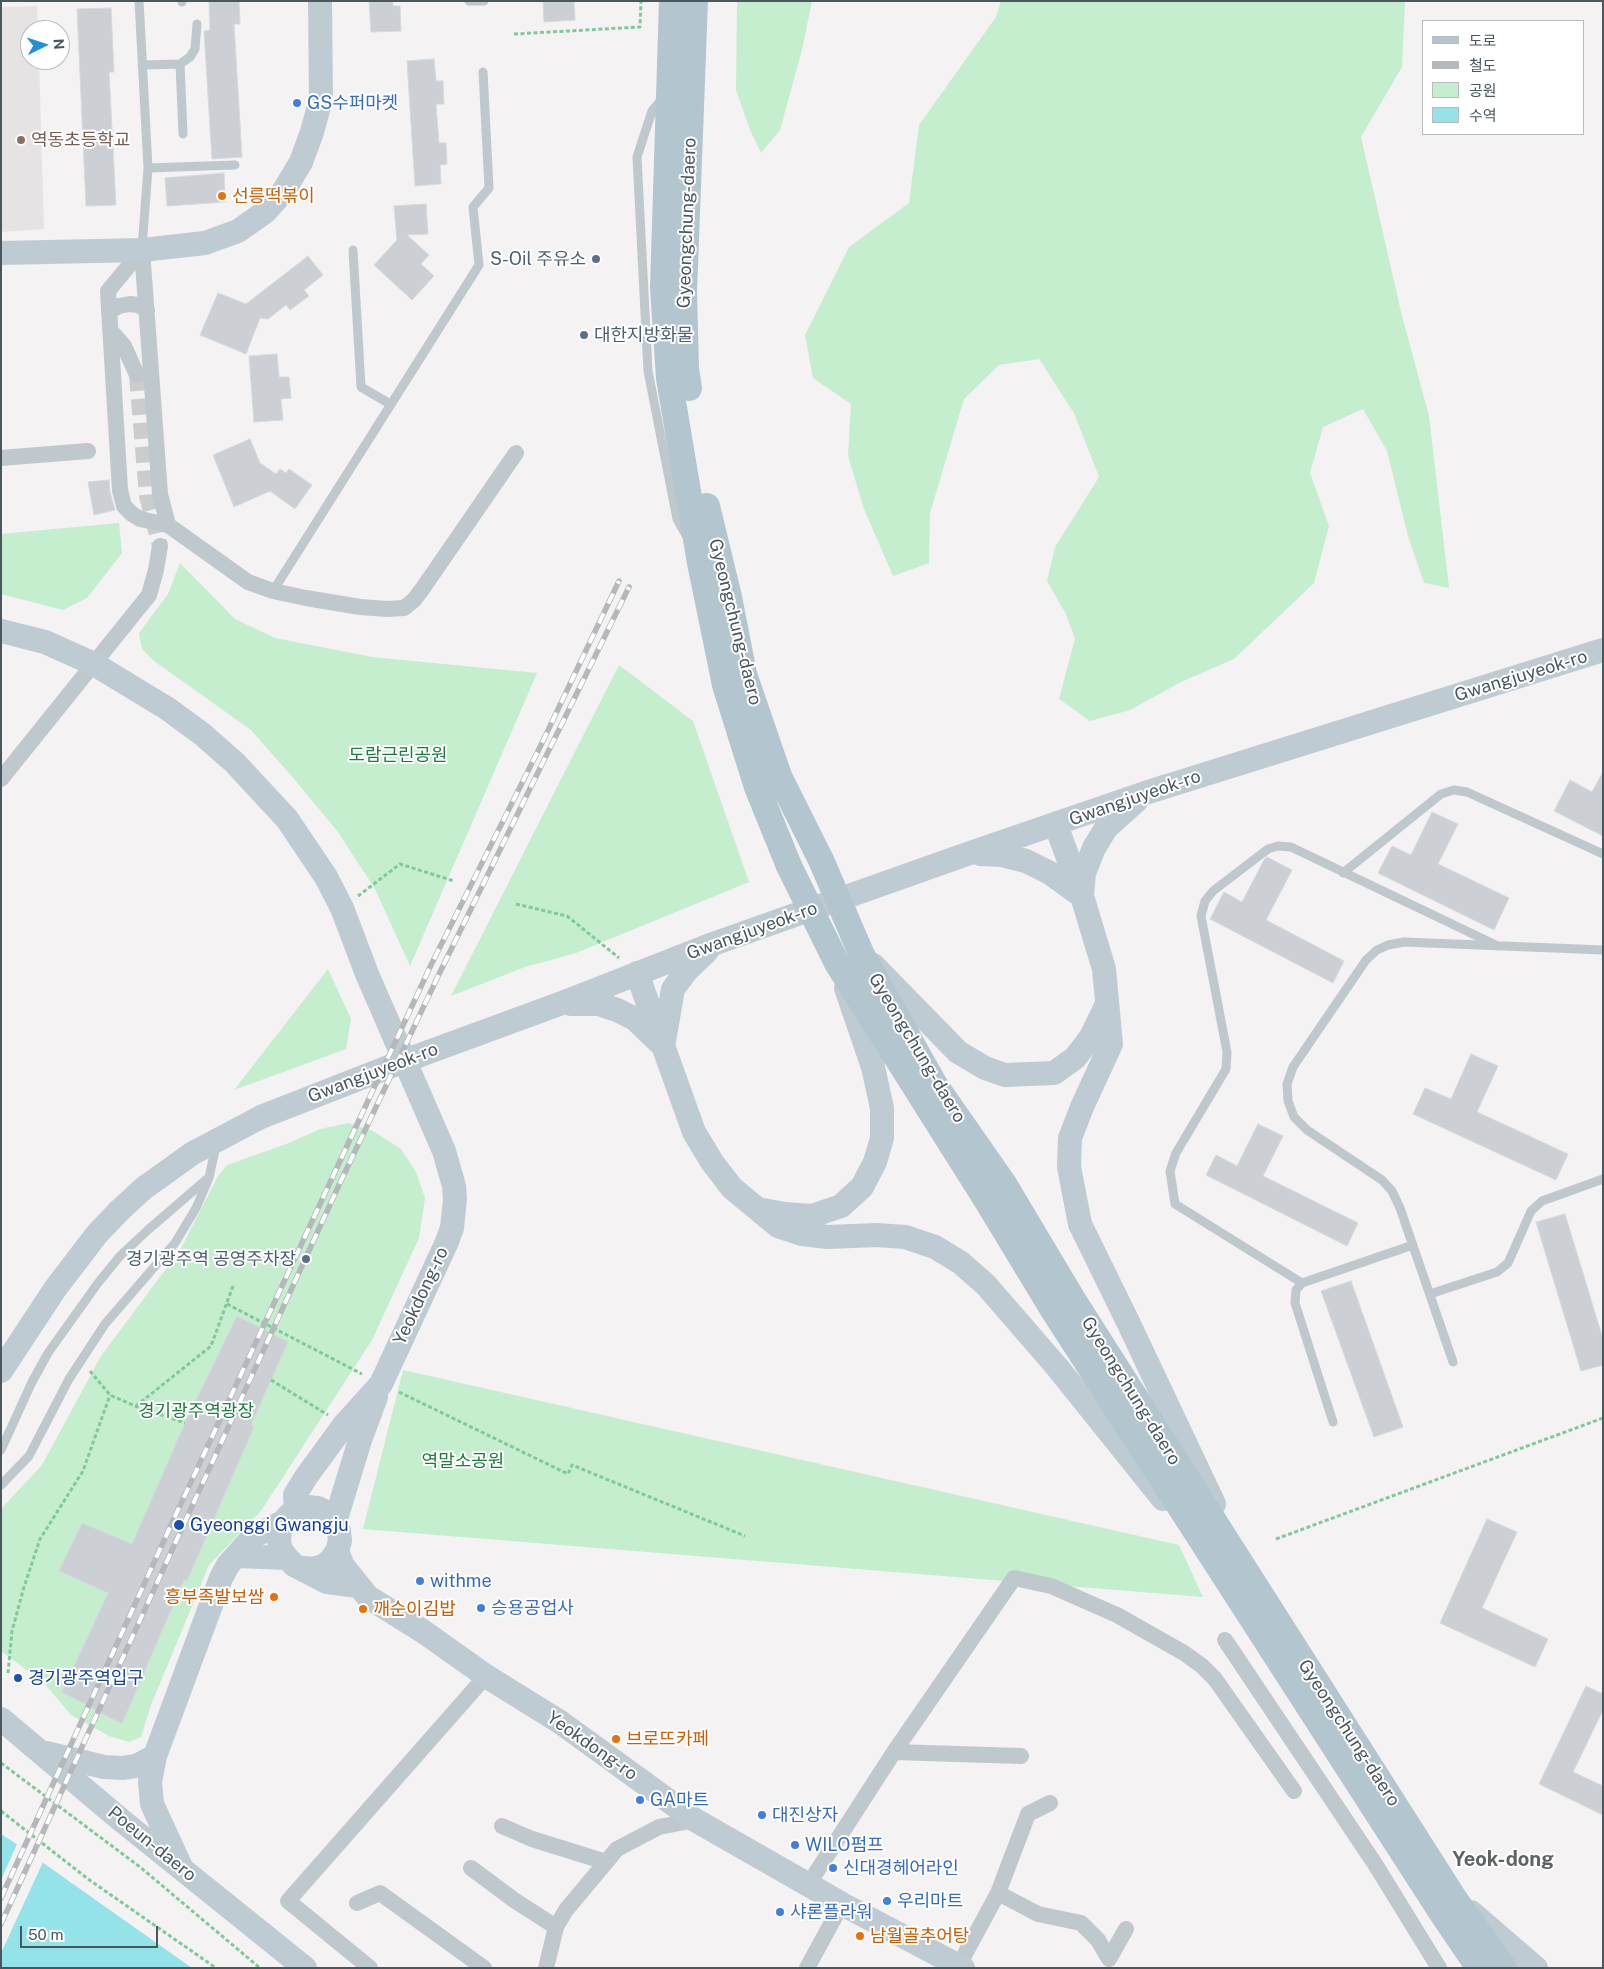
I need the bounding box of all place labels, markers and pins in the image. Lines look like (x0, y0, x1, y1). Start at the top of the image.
place label: GS수퍼마켓 (307, 92, 398, 114)
marker: GS수퍼마켓 (291, 97, 303, 109)
place label: 역동초등학교 (31, 129, 130, 151)
marker: 역동초등학교 (15, 134, 27, 146)
place label: 선릉떡볶이 (232, 185, 315, 207)
marker: 선릉떡볶이 (216, 190, 228, 202)
place label: S-Oil 주유소 (490, 248, 586, 270)
marker: S-Oil 주유소 (590, 253, 602, 265)
place label: 대한지방화물 (594, 324, 693, 346)
marker: 대한지방화물 (578, 329, 590, 341)
place label: 경기광주역 공영주차장 (126, 1248, 296, 1270)
marker: 경기광주역 공영주차장 (300, 1253, 312, 1265)
place label: Gyeonggi Gwangju (190, 1514, 349, 1536)
marker: Gyeonggi Gwangju (172, 1518, 186, 1532)
place label: withme (430, 1570, 492, 1592)
marker: withme (414, 1575, 426, 1587)
place label: 흥부족발보쌈 (165, 1586, 264, 1608)
marker: 흥부족발보쌈 (268, 1591, 280, 1603)
place label: 승용공업사 (491, 1597, 574, 1619)
place label: 깨순이김밥 (373, 1598, 456, 1620)
marker: 승용공업사 (475, 1602, 487, 1614)
marker: 깨순이김밥 (357, 1603, 369, 1615)
place label: 경기광주역입구 (28, 1667, 144, 1689)
marker: 경기광주역입구 (12, 1672, 24, 1684)
place label: 브로뜨카페 (626, 1728, 709, 1750)
marker: 브로뜨카페 (610, 1733, 622, 1745)
place label: GA마트 (650, 1789, 709, 1811)
marker: GA마트 (634, 1794, 646, 1806)
place label: 대진상자 (772, 1804, 838, 1826)
marker: 대진상자 (756, 1809, 768, 1821)
place label: WILO펌프 (805, 1834, 884, 1856)
marker: WILO펌프 (789, 1839, 801, 1851)
place label: 신대경헤어라인 (843, 1857, 959, 1879)
marker: 신대경헤어라인 (827, 1862, 839, 1874)
place label: 우리마트 (897, 1890, 963, 1912)
marker: 우리마트 (881, 1895, 893, 1907)
place label: 샤론플라워 (790, 1901, 873, 1923)
marker: 샤론플라워 (774, 1906, 786, 1918)
place label: 남월골추어탕 (870, 1925, 969, 1947)
marker: 남월골추어탕 (854, 1930, 866, 1942)

